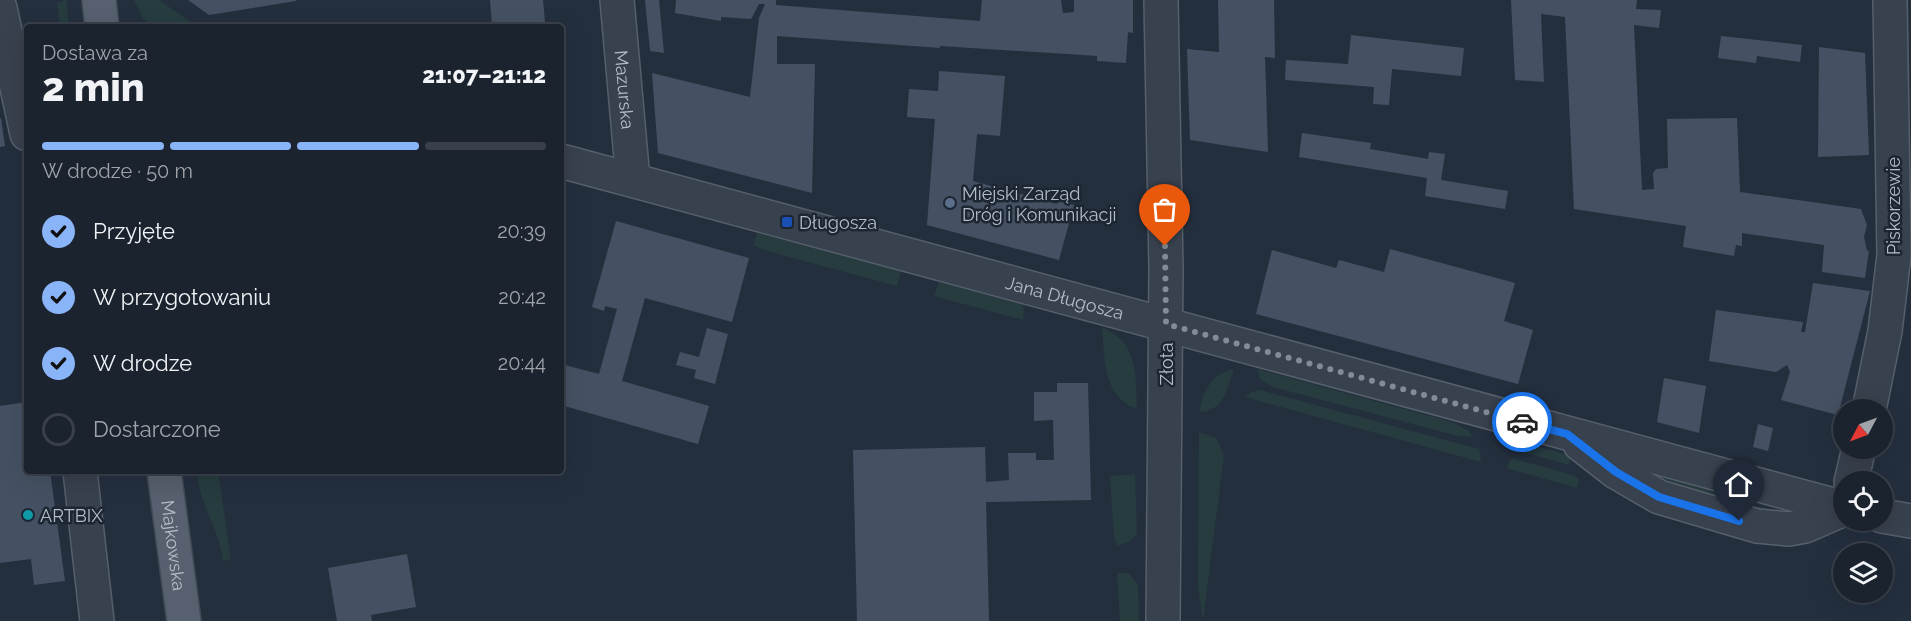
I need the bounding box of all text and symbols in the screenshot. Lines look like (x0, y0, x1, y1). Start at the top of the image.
text: Dostawa za (42, 41, 148, 65)
street label: Mazurska (611, 49, 639, 130)
text: 21:07–21:12 (422, 62, 546, 88)
text: 2 min (42, 64, 145, 110)
street label: Piskorzewie (1883, 157, 1904, 255)
text: W drodze · 50 m (42, 159, 193, 183)
place label: Miejski Zarząd Dróg i Komunikacji (962, 183, 1116, 225)
pin (1139, 184, 1190, 246)
icon: bag (1148, 193, 1181, 226)
marker: Miejski Zarząd Dróg i Komunikacji (943, 196, 957, 210)
place label: Długosza (799, 212, 877, 233)
icon: check (42, 215, 75, 248)
marker: Długosza (780, 215, 794, 229)
text: Przyjęte (93, 218, 175, 244)
text: 20:39 (497, 219, 546, 243)
street label: Jana Długosza (1004, 271, 1126, 323)
icon: check (42, 281, 75, 314)
text: W przygotowaniu (93, 284, 271, 310)
text: 20:42 (498, 285, 546, 309)
street label: Złota (1156, 343, 1177, 386)
icon: check (42, 347, 75, 380)
text: W drodze (93, 350, 192, 376)
text: 20:44 (498, 351, 546, 375)
courier (1492, 392, 1552, 452)
north arrow (1833, 399, 1893, 459)
map controls (1833, 399, 1893, 603)
icon: car (1506, 406, 1539, 439)
text: Dostarczone (93, 416, 221, 442)
pin (1713, 459, 1764, 521)
icon: home (1722, 468, 1755, 501)
button: locate (1833, 471, 1893, 531)
street label: Majkowska (157, 499, 190, 592)
place label: ARTBIX (40, 505, 103, 526)
marker: ARTBIX (21, 508, 35, 522)
button: layers (1833, 543, 1893, 603)

